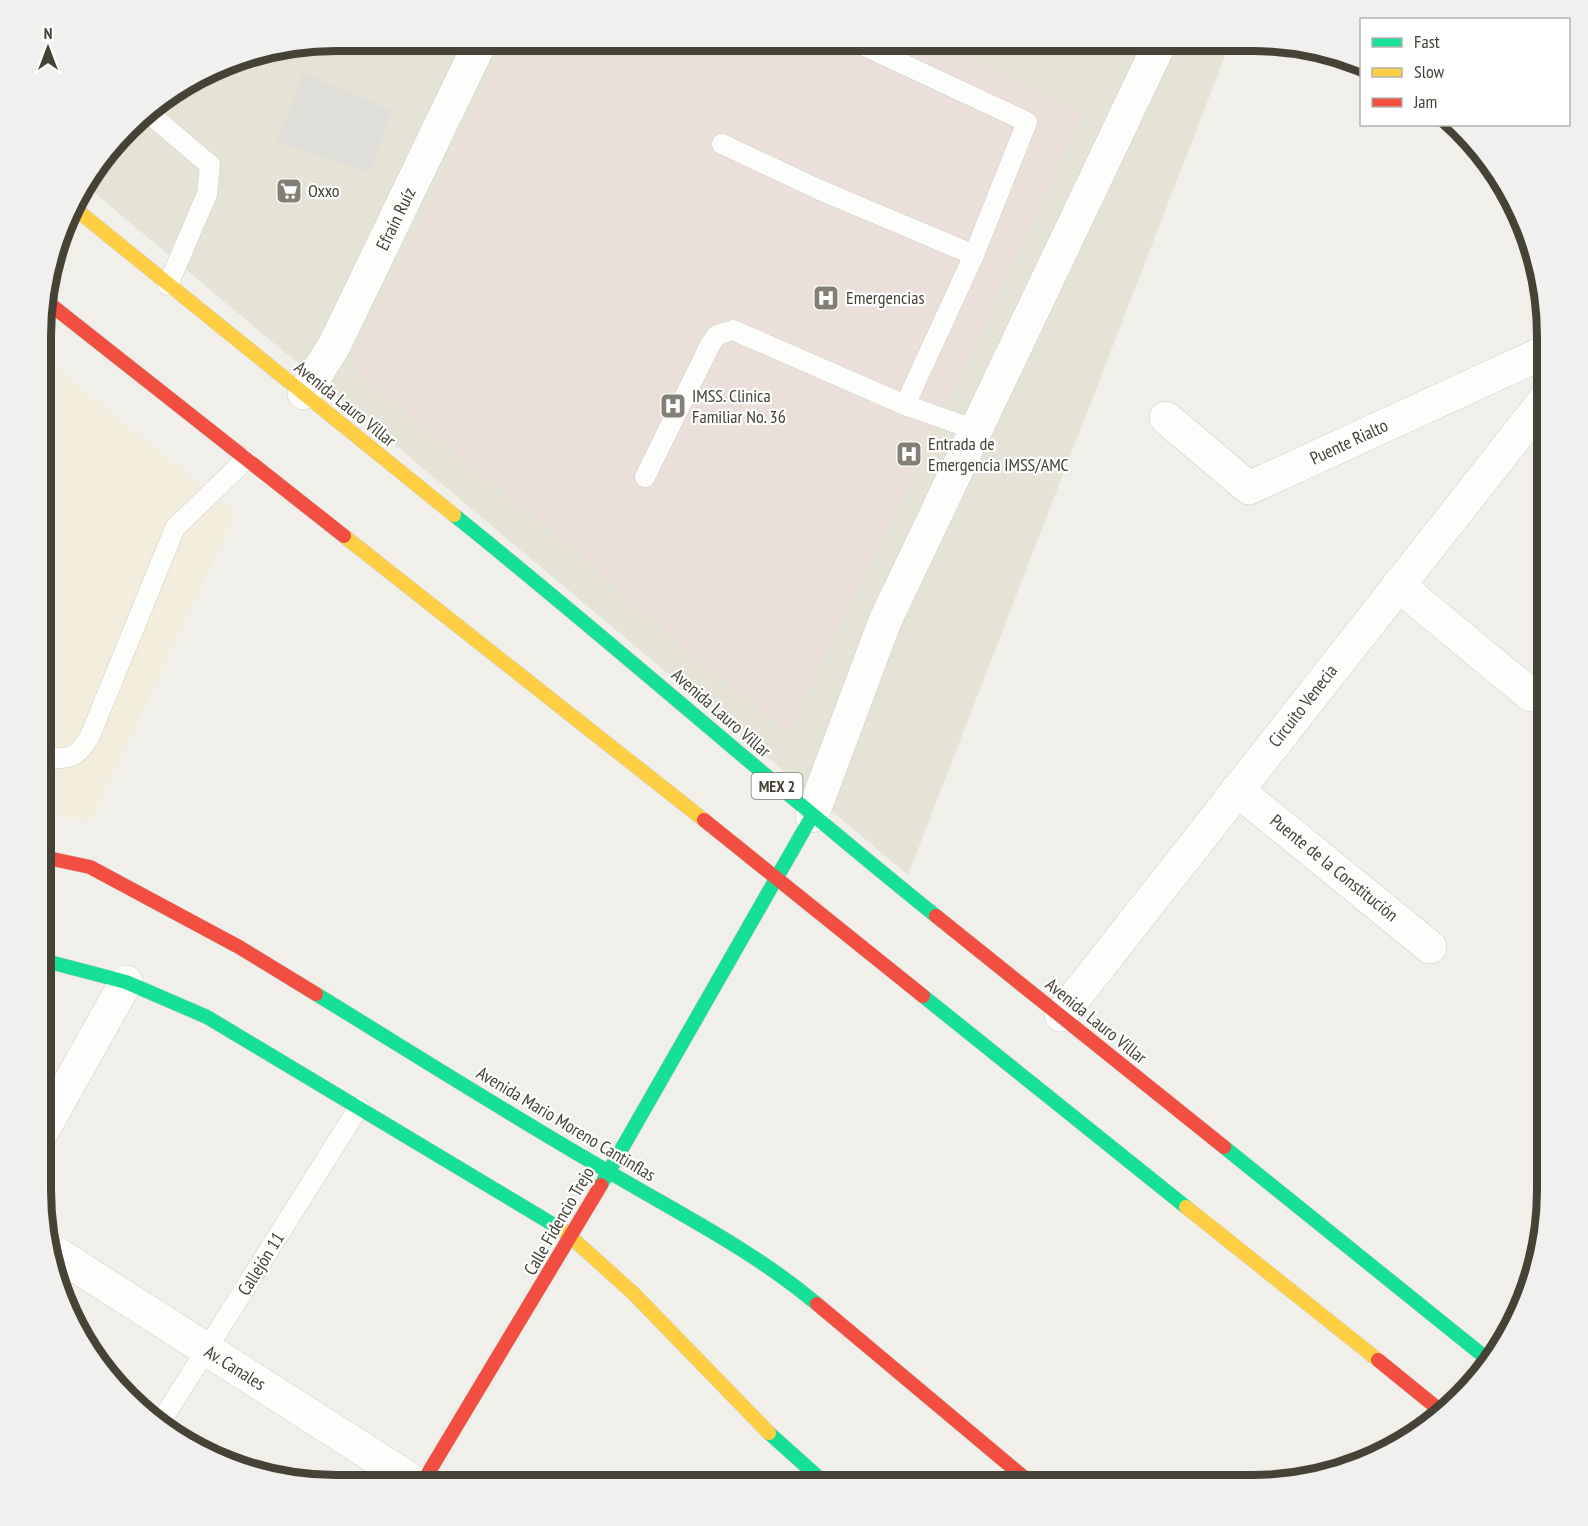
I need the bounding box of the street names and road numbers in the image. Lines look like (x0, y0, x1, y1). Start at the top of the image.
street label: Efraín Ruíz (371, 184, 421, 254)
street label: Avenida Lauro Villar (290, 356, 401, 452)
street label: Puente Rialto (1306, 413, 1392, 470)
street label: Circuito Venecia (1263, 660, 1342, 752)
street label: Avenida Lauro Villar (667, 663, 776, 762)
road number: MEX 2 (752, 773, 802, 799)
street label: Puente de la Constitución (1266, 809, 1403, 926)
street label: Avenida Lauro Villar (1041, 973, 1152, 1069)
street label: Avenida Mario Moreno Cantinflas (473, 1061, 660, 1186)
street label: Calle Fidencio Trejo (518, 1162, 599, 1279)
street label: Callejón 11 (232, 1228, 289, 1300)
street label: Av. Canales (200, 1340, 270, 1395)

